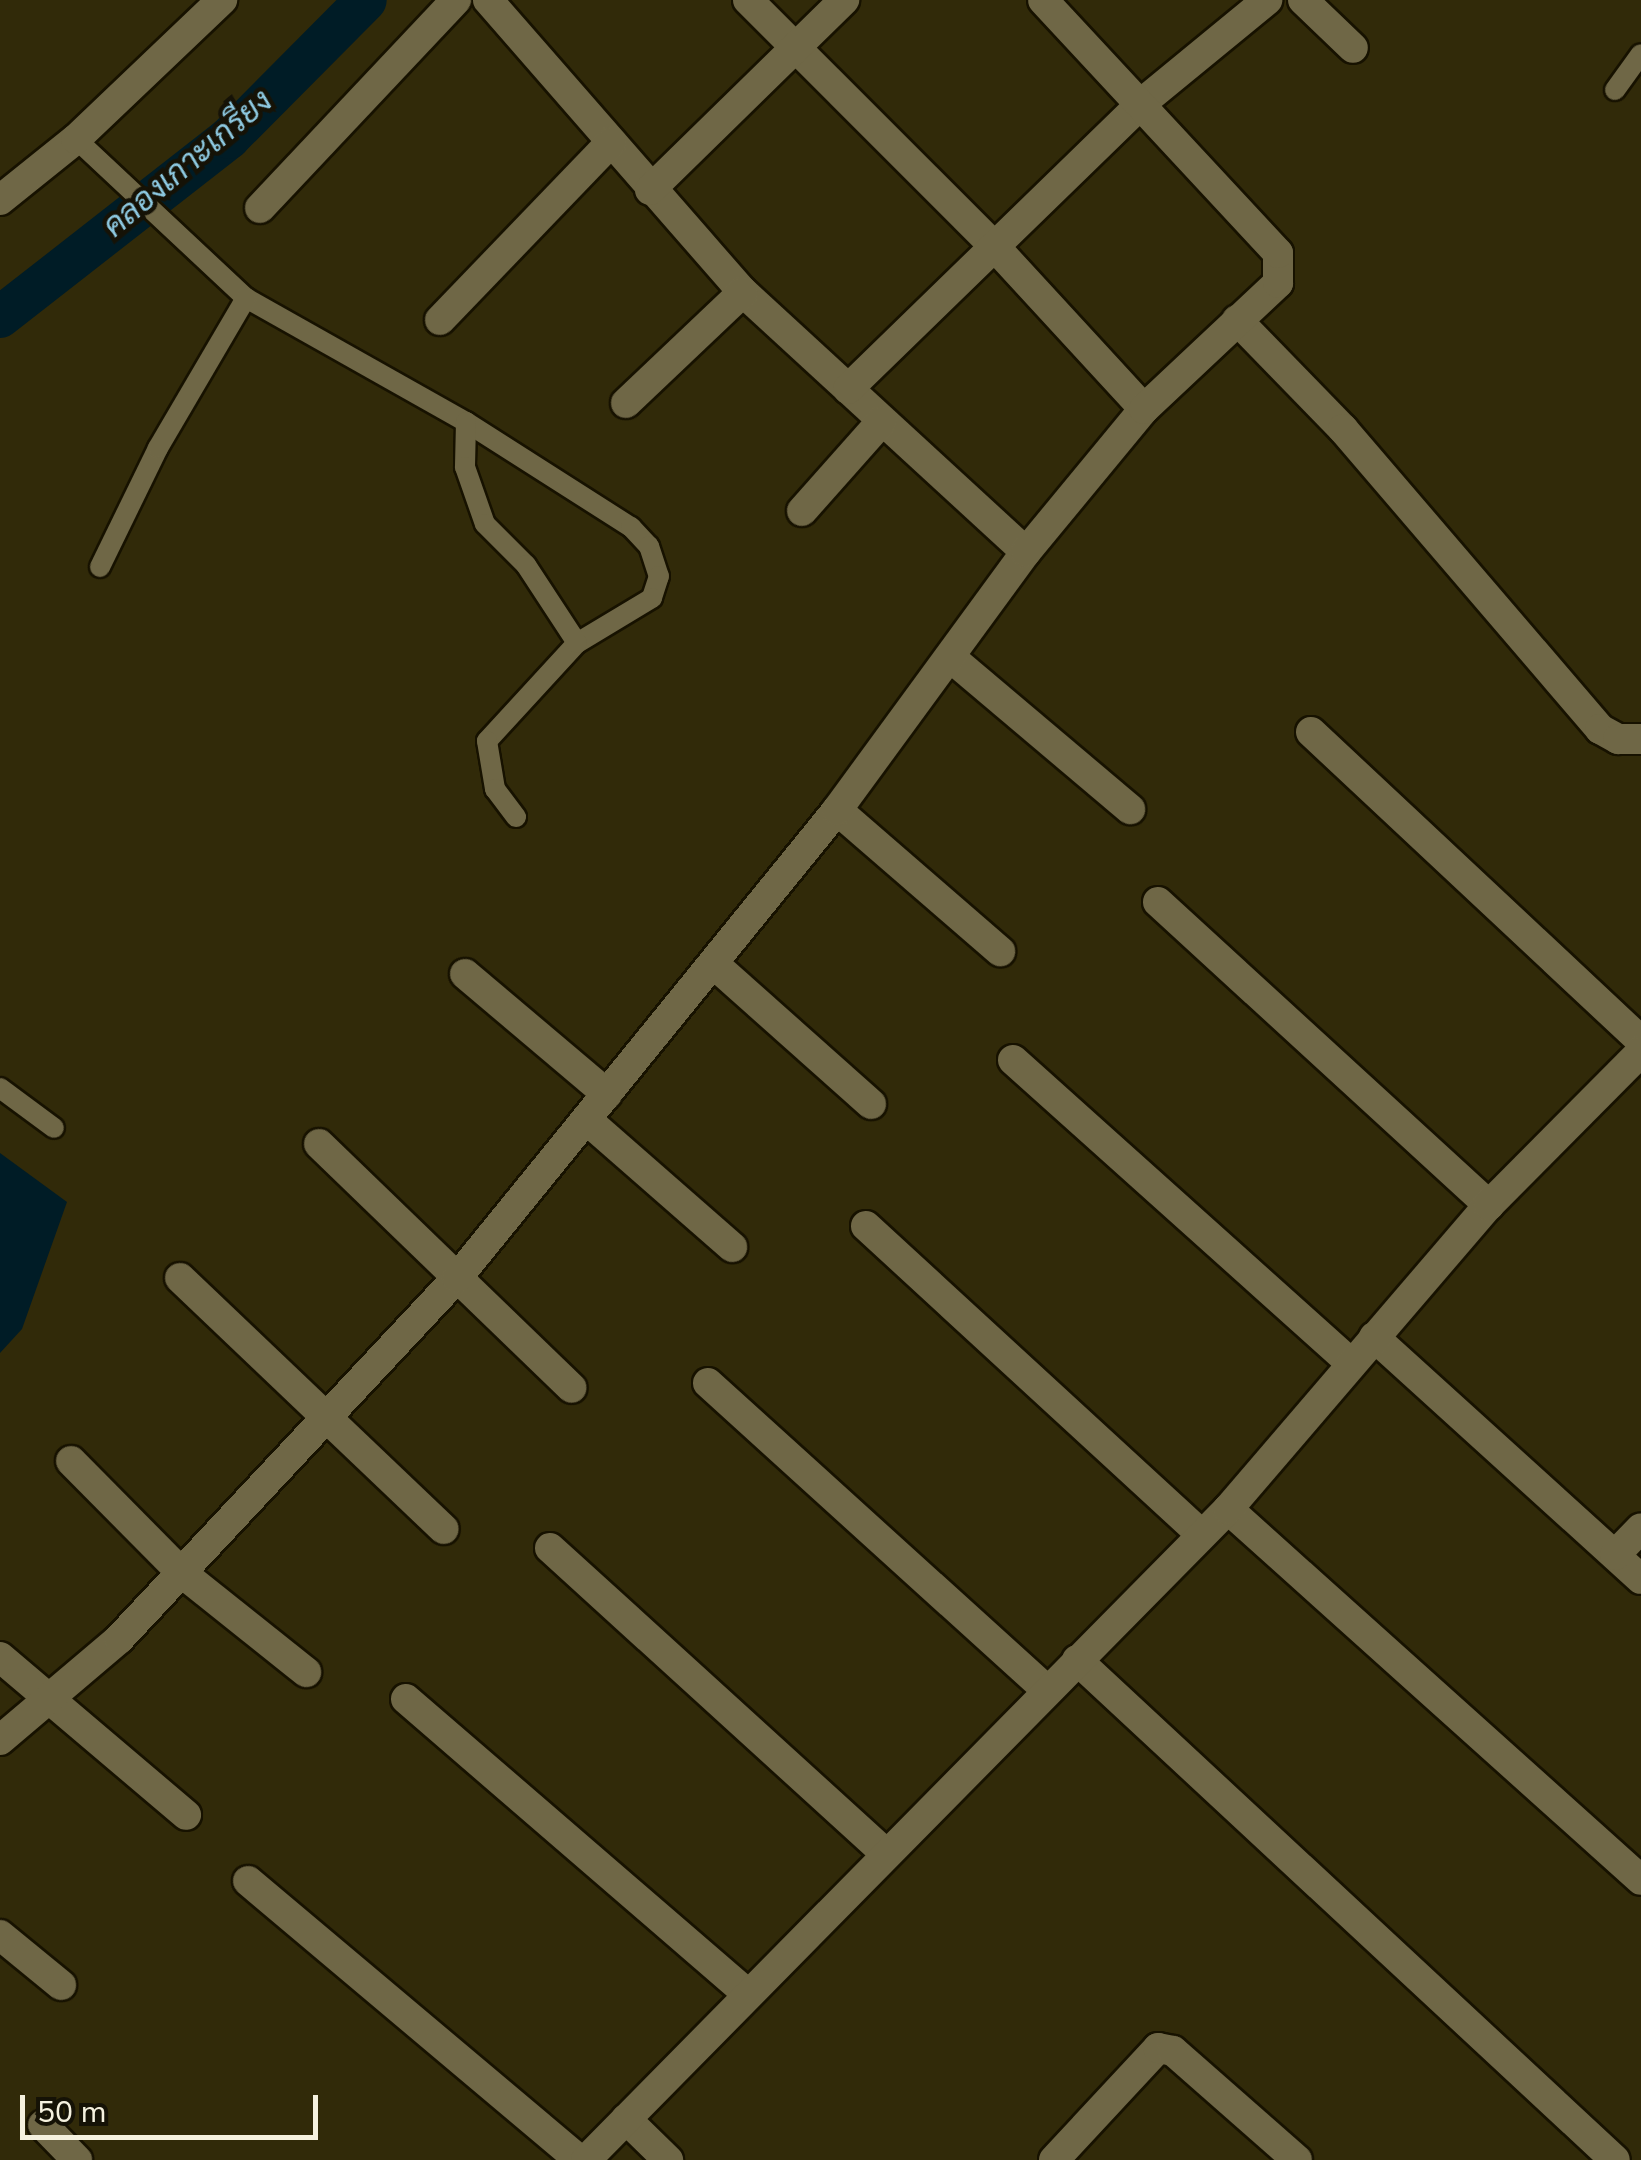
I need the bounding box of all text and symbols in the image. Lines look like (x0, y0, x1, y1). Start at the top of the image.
water label: คลองเกาะเกรียง (96, 82, 280, 246)
scale bar (25, 2075, 322, 2137)
text: 50 m (37, 2092, 106, 2133)

